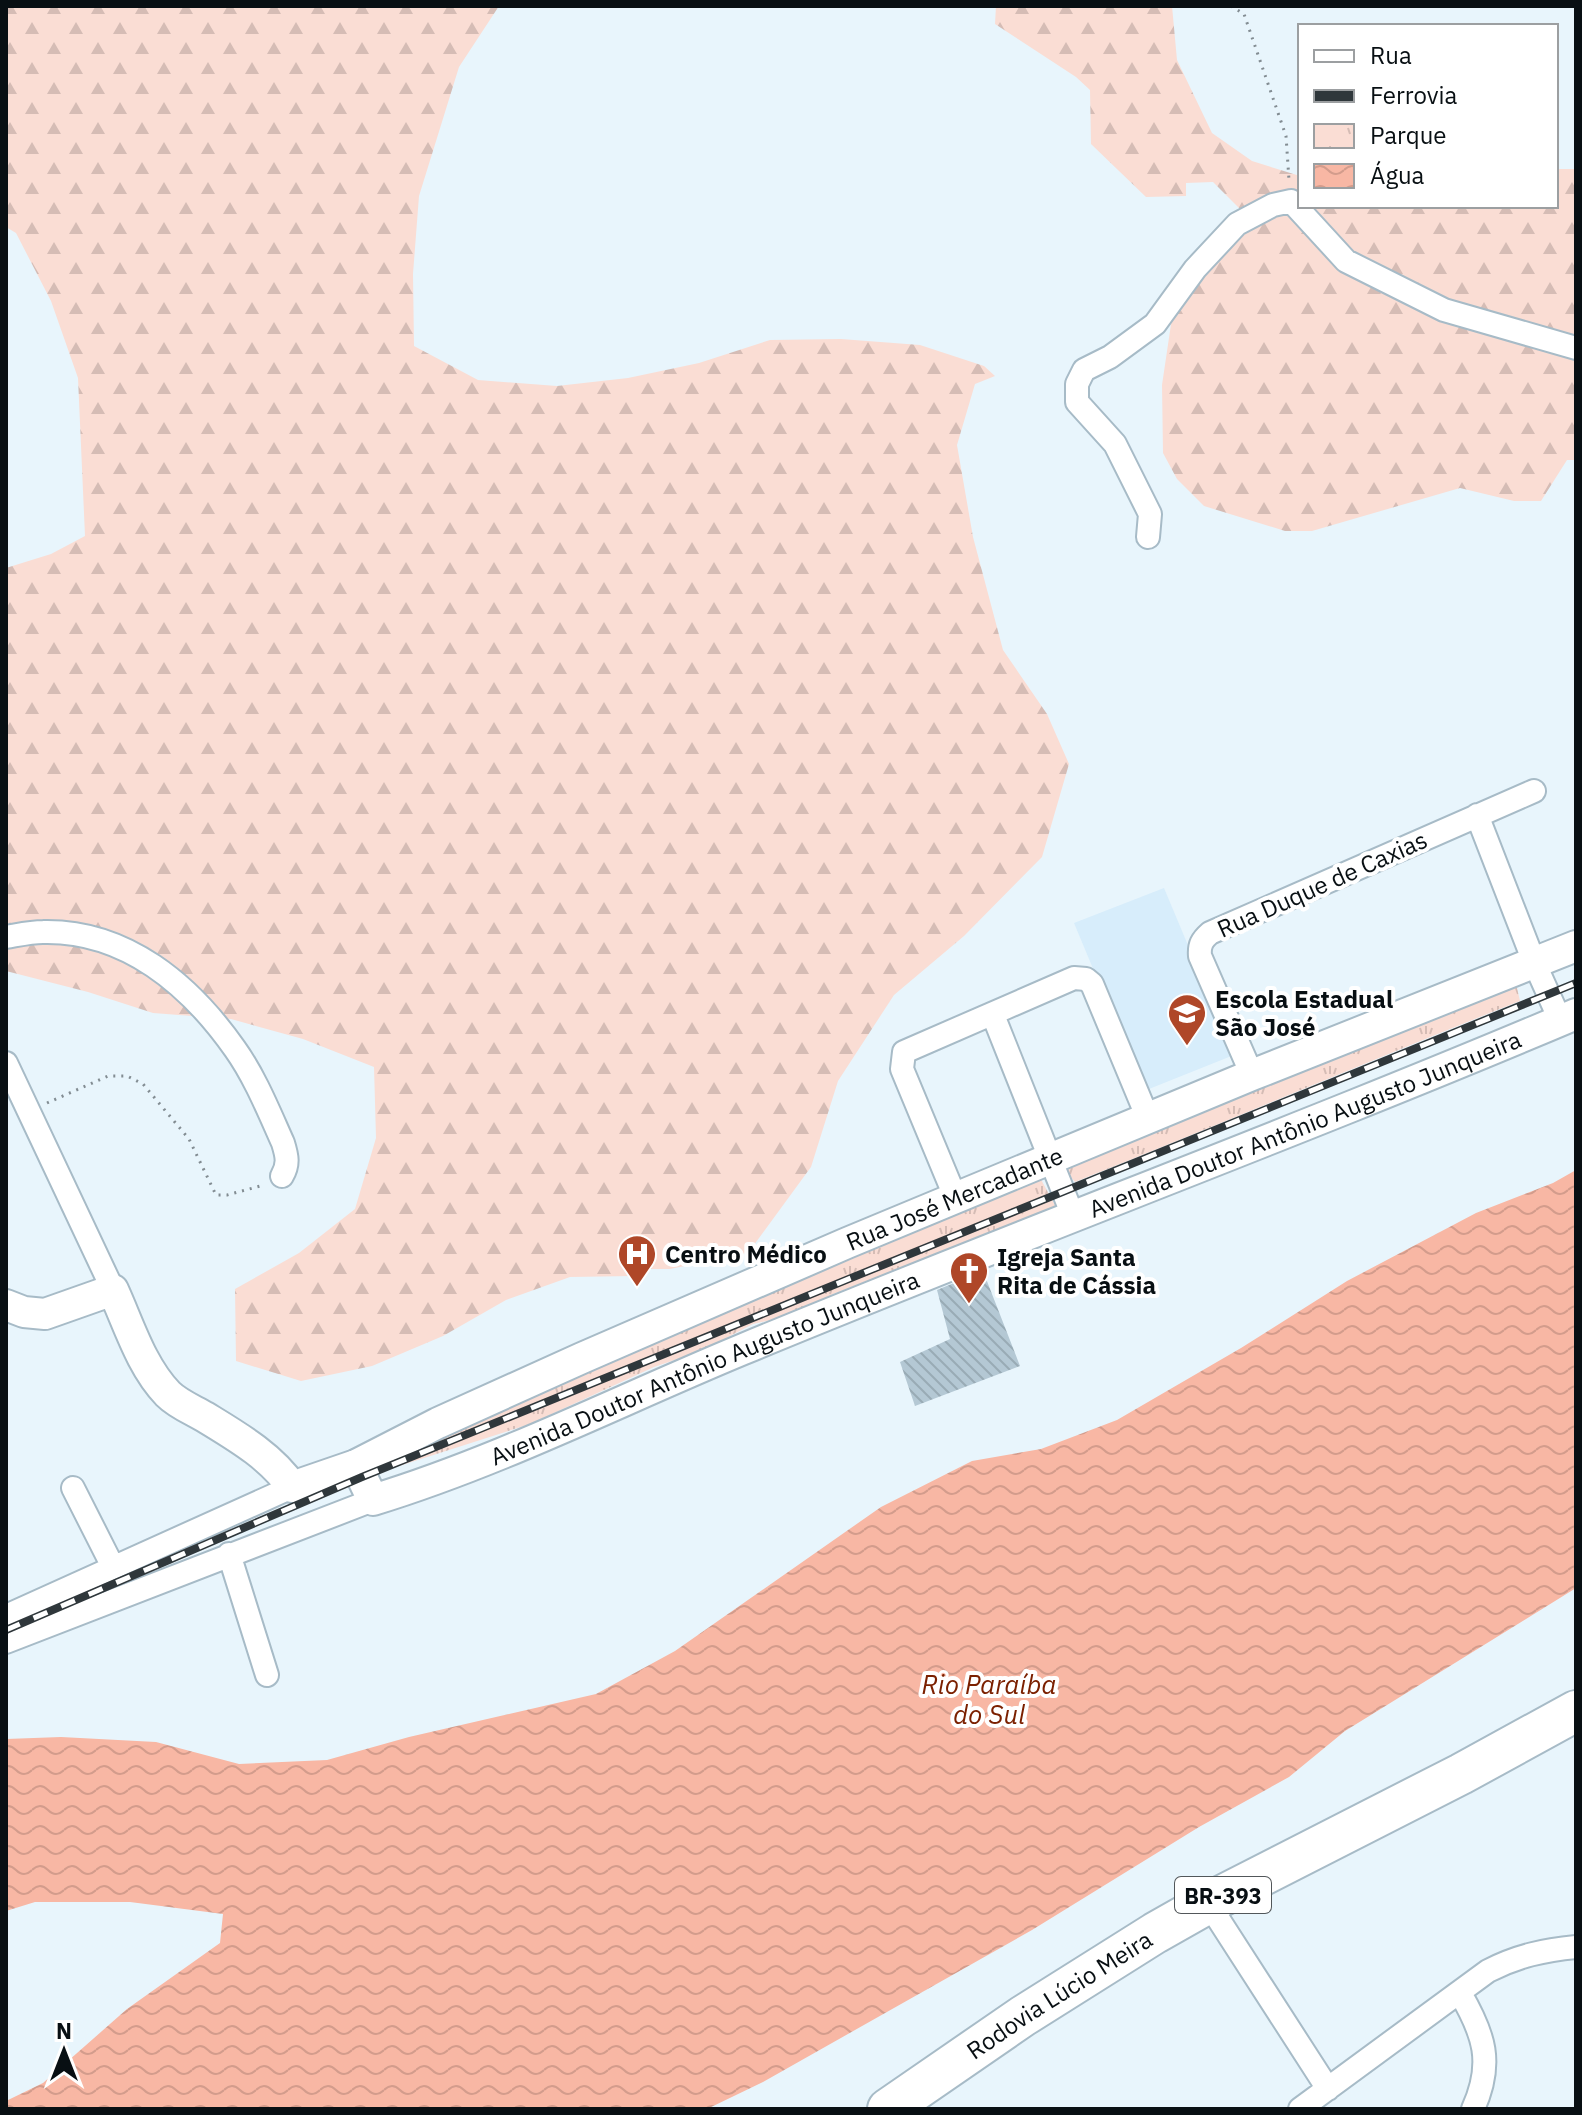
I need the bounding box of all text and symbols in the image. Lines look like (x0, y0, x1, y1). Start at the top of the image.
legend (1298, 24, 1558, 208)
text: Rua (1370, 39, 1412, 71)
text: Ferrovia (1370, 79, 1458, 111)
text: Parque (1370, 119, 1447, 151)
text: Água (1370, 159, 1425, 191)
street label: Rua Duque de Caxias (1212, 823, 1432, 945)
place label: Escola Estadual São José (1215, 983, 1393, 1043)
school or university icon: Escola Estadual São José (1166, 992, 1208, 1047)
street label: Avenida Doutor Antônio Augusto Junqueira (1084, 1023, 1526, 1225)
street label: Rua José Mercadante (841, 1139, 1068, 1258)
hospital icon: Centro Médico (616, 1233, 658, 1288)
place label: Centro Médico (665, 1238, 827, 1270)
place label: Igreja Santa Rita de Cássia (997, 1241, 1156, 1301)
church icon: Igreja Santa Rita de Cássia (948, 1250, 990, 1305)
street label: Avenida Doutor Antônio Augusto Junqueira (485, 1263, 924, 1472)
water label: Rio Paraíba do Sul (922, 1667, 1056, 1731)
road number: BR-393 (1175, 1877, 1271, 1913)
street label: Rodovia Lúcio Meira (960, 1923, 1158, 2066)
north arrow (24, 2011, 104, 2091)
text: N (56, 2016, 72, 2045)

